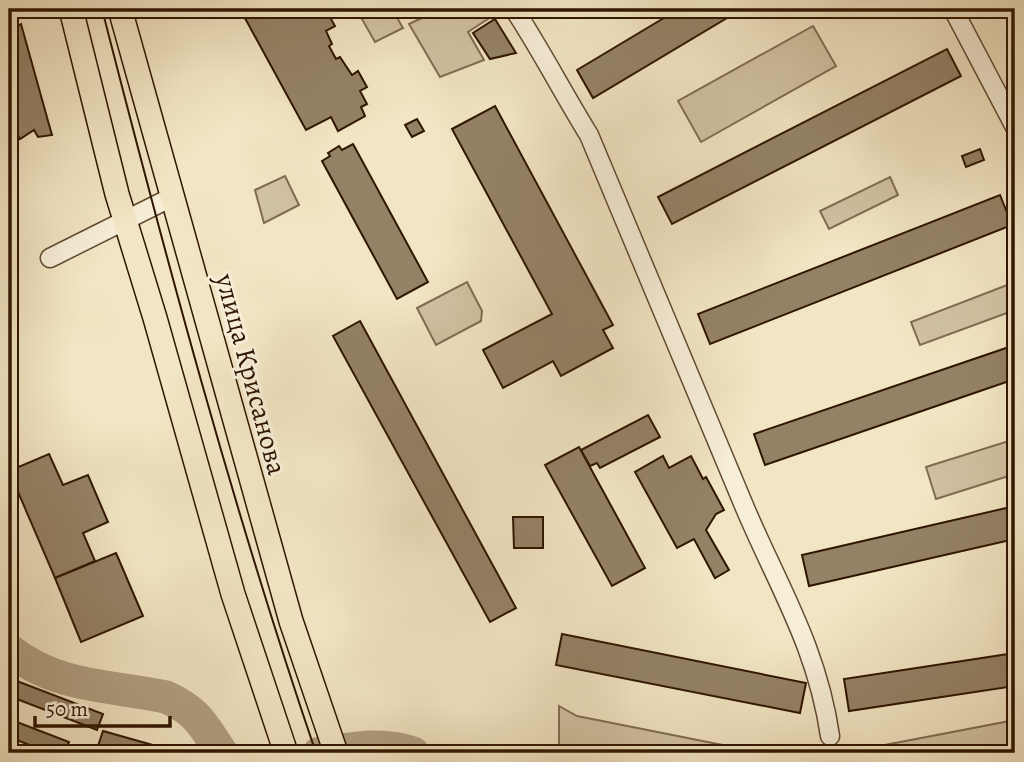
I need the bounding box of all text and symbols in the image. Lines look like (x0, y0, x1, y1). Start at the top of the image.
street label: улица Крисанова (206, 268, 296, 479)
scale bar (35, 685, 170, 729)
text: 50 m (46, 695, 88, 723)

